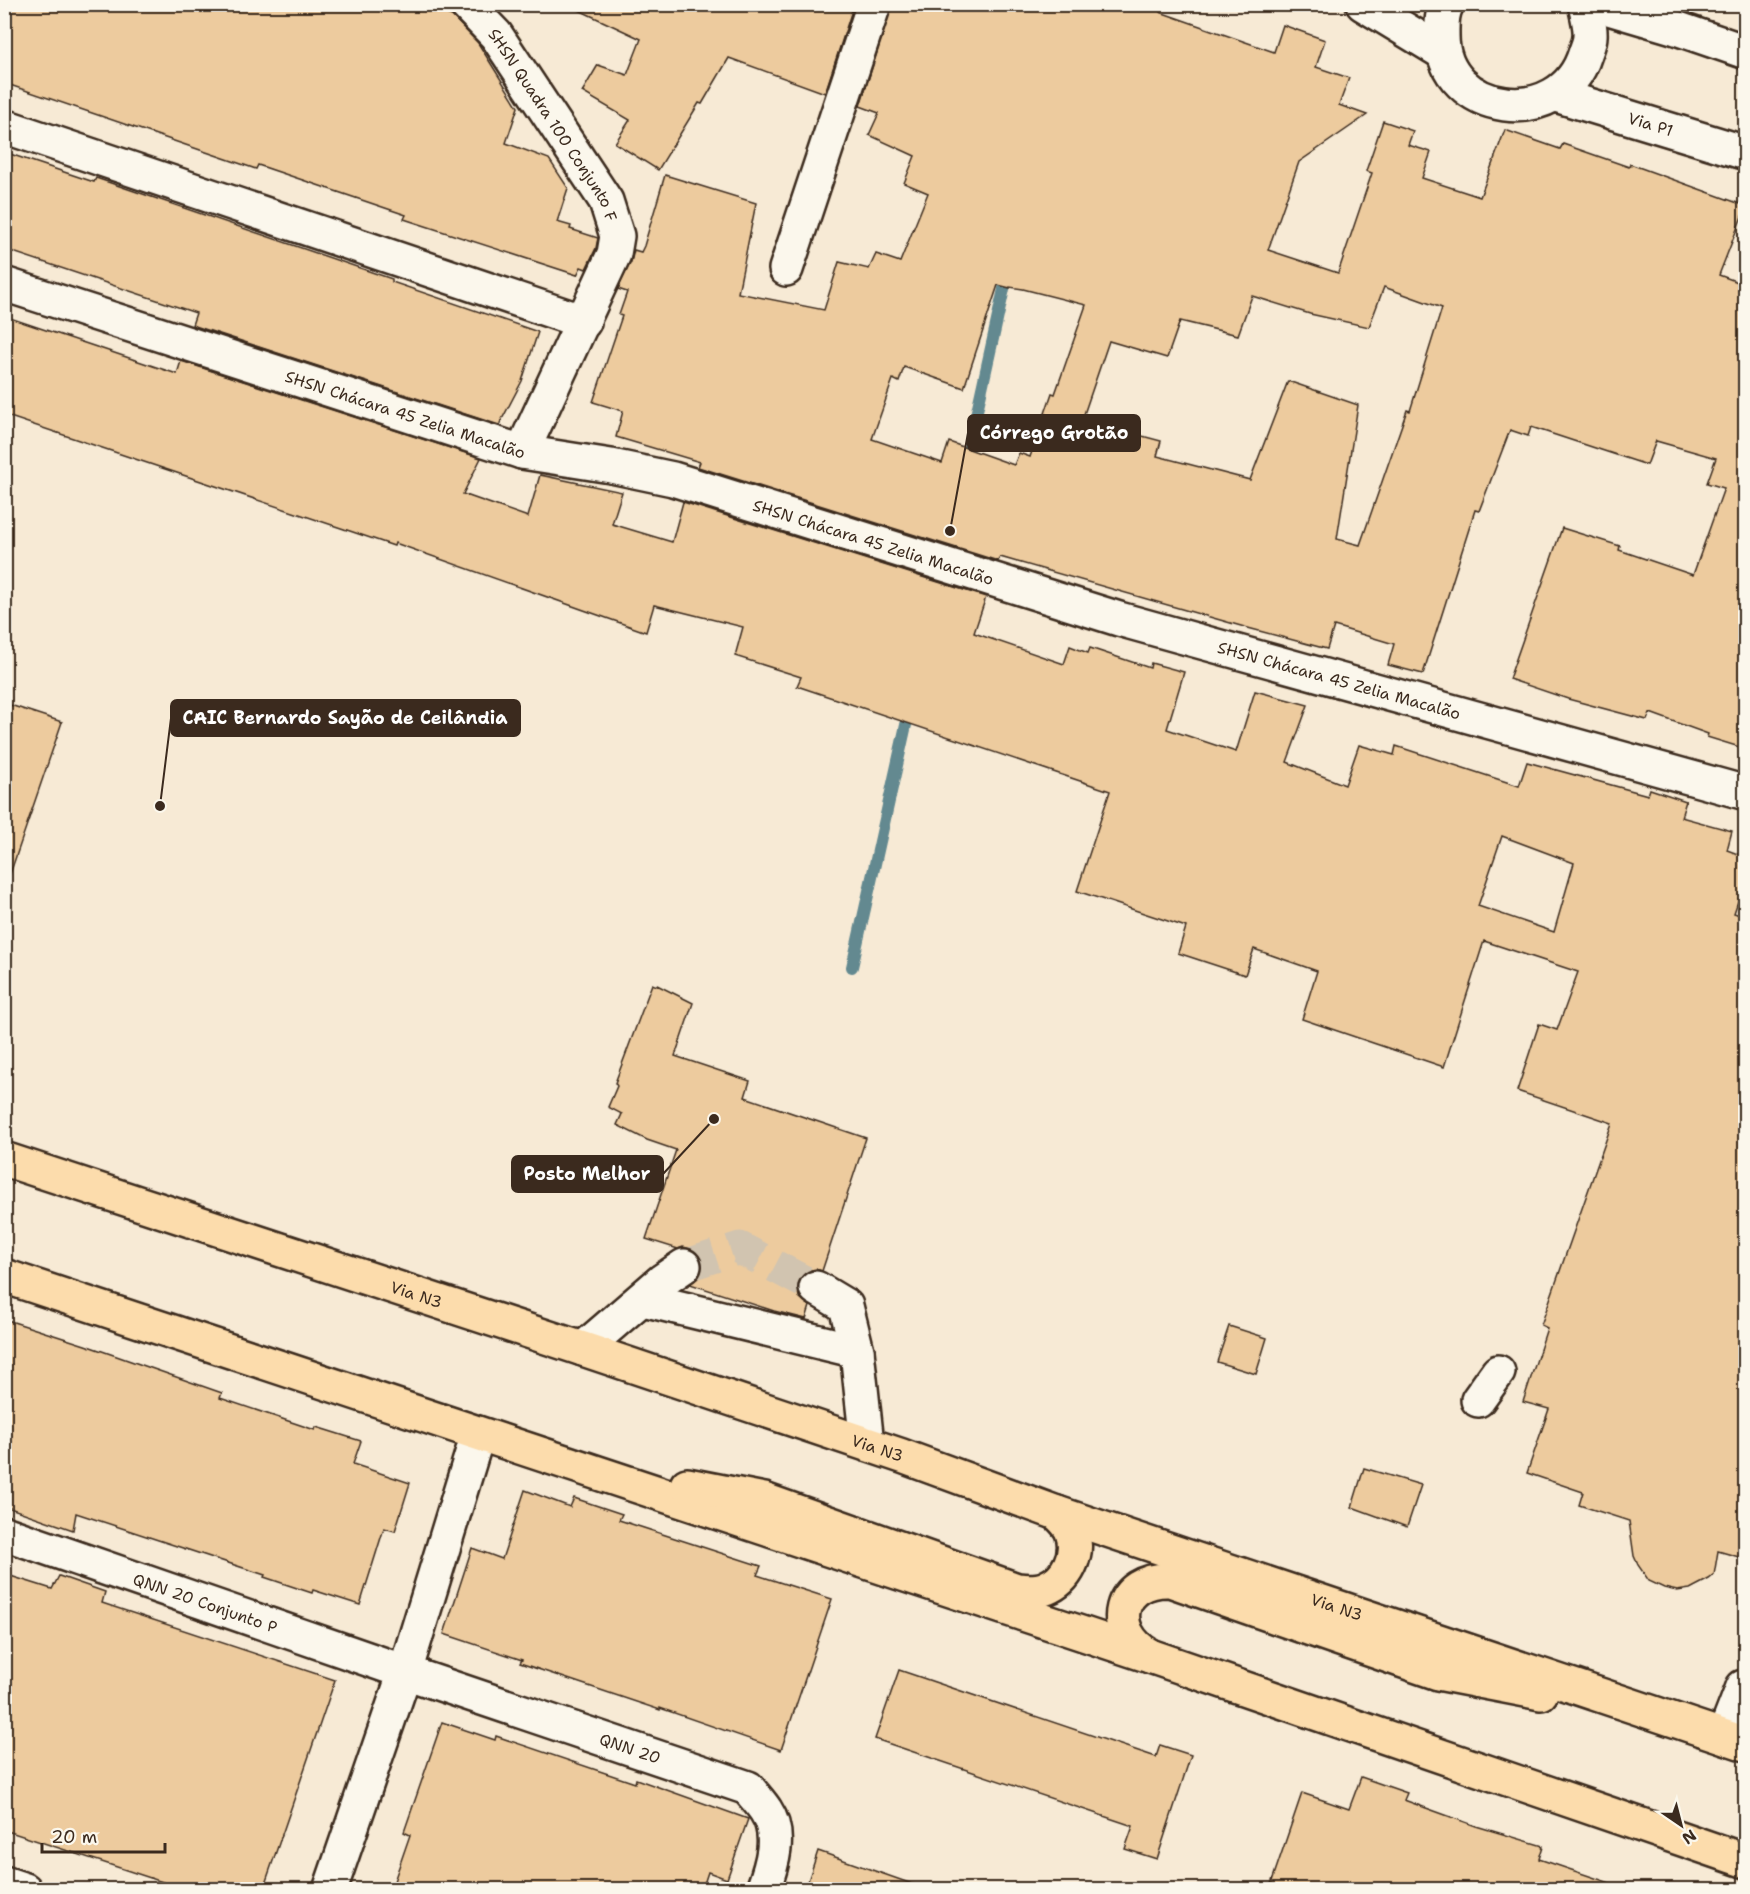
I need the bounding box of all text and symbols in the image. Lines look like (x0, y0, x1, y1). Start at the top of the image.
street label: SHSN Quadra 100 Conjunto F (484, 23, 622, 224)
street label: Via P1 (1626, 107, 1676, 141)
street label: SHSN Chácara 45 Zelia Macalão (283, 365, 528, 463)
callout: Córrego Grotão (968, 415, 1140, 451)
text: Córrego Grotão (980, 421, 1128, 445)
street label: SHSN Chácara 45 Zelia Macalão (750, 494, 996, 590)
street label: SHSN Chácara 45 Zelia Macalão (1215, 636, 1463, 724)
callout: CAIC Bernardo Sayão de Ceilândia (171, 700, 520, 736)
text: CAIC Bernardo Sayão de Ceilândia (183, 706, 508, 730)
callout: Posto Melhor (512, 1156, 663, 1192)
text: Posto Melhor (524, 1162, 651, 1186)
street label: Via N3 (388, 1276, 445, 1313)
street label: Via N3 (849, 1429, 906, 1466)
street label: QNN 20 Conjunto P (130, 1568, 280, 1637)
street label: Via N3 (1308, 1588, 1365, 1625)
street label: QNN 20 (597, 1728, 663, 1768)
north arrow (1651, 1795, 1711, 1855)
scale bar (42, 1816, 165, 1854)
text: 20 m (51, 1825, 97, 1849)
text: N (1678, 1825, 1701, 1849)

